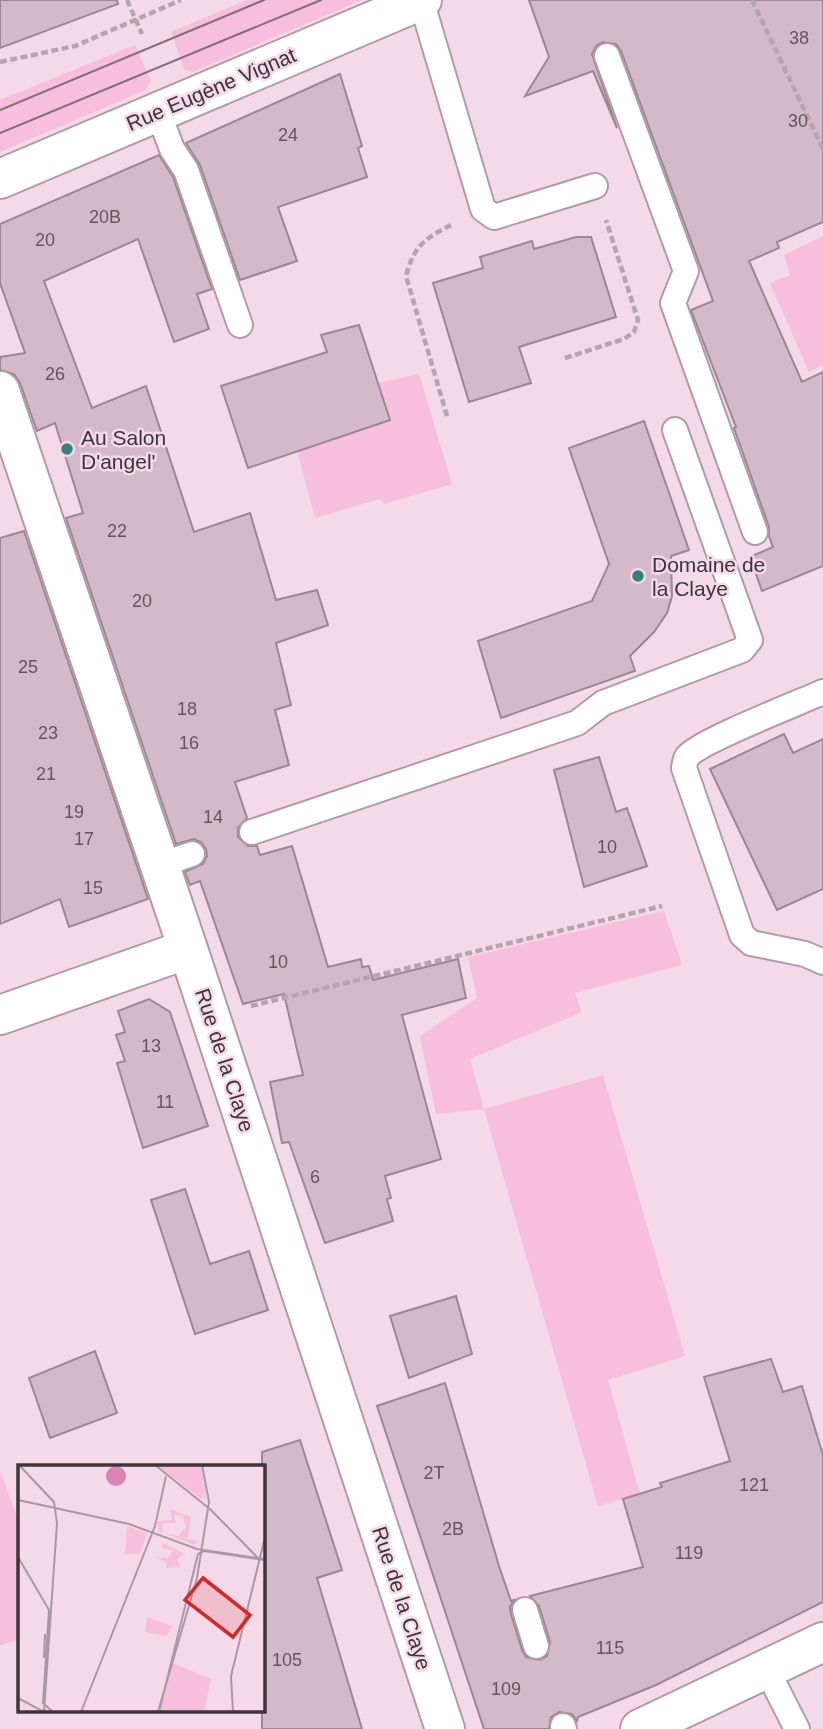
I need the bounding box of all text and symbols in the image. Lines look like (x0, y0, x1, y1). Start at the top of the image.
house number: 38 (789, 28, 809, 48)
street label: Rue Eugène Vignat (123, 43, 299, 135)
house number: 30 (788, 111, 808, 131)
house number: 24 (278, 125, 298, 145)
house number: 20B (89, 207, 121, 227)
house number: 20 (35, 230, 55, 250)
house number: 26 (45, 364, 65, 384)
place label: Au Salon D'angel' (81, 426, 166, 473)
marker: Au Salon D'angel' (59, 441, 75, 457)
house number: 22 (107, 521, 127, 541)
place label: Domaine de la Claye (652, 553, 765, 600)
marker: Domaine de la Claye (630, 568, 646, 584)
house number: 20 (132, 591, 152, 611)
house number: 25 (18, 657, 38, 677)
house number: 18 (177, 699, 197, 719)
house number: 23 (38, 723, 58, 743)
house number: 16 (179, 733, 199, 753)
house number: 21 (36, 764, 56, 784)
house number: 19 (64, 802, 84, 822)
house number: 14 (203, 807, 223, 827)
house number: 17 (74, 829, 94, 849)
house number: 10 (597, 837, 617, 857)
house number: 15 (83, 878, 103, 898)
house number: 10 (268, 952, 288, 972)
street label: Rue de la Claye (191, 985, 259, 1135)
house number: 13 (141, 1036, 161, 1056)
house number: 11 (156, 1092, 174, 1112)
house number: 6 (310, 1167, 320, 1187)
house number: 2T (423, 1463, 445, 1483)
inset map (18, 1465, 264, 1712)
house number: 121 (739, 1475, 769, 1495)
house number: 2B (442, 1519, 464, 1539)
street label: Rue de la Claye (368, 1523, 436, 1673)
house number: 119 (675, 1543, 703, 1563)
house number: 115 (596, 1638, 624, 1658)
house number: 105 (272, 1650, 302, 1670)
house number: 109 (491, 1679, 521, 1699)

